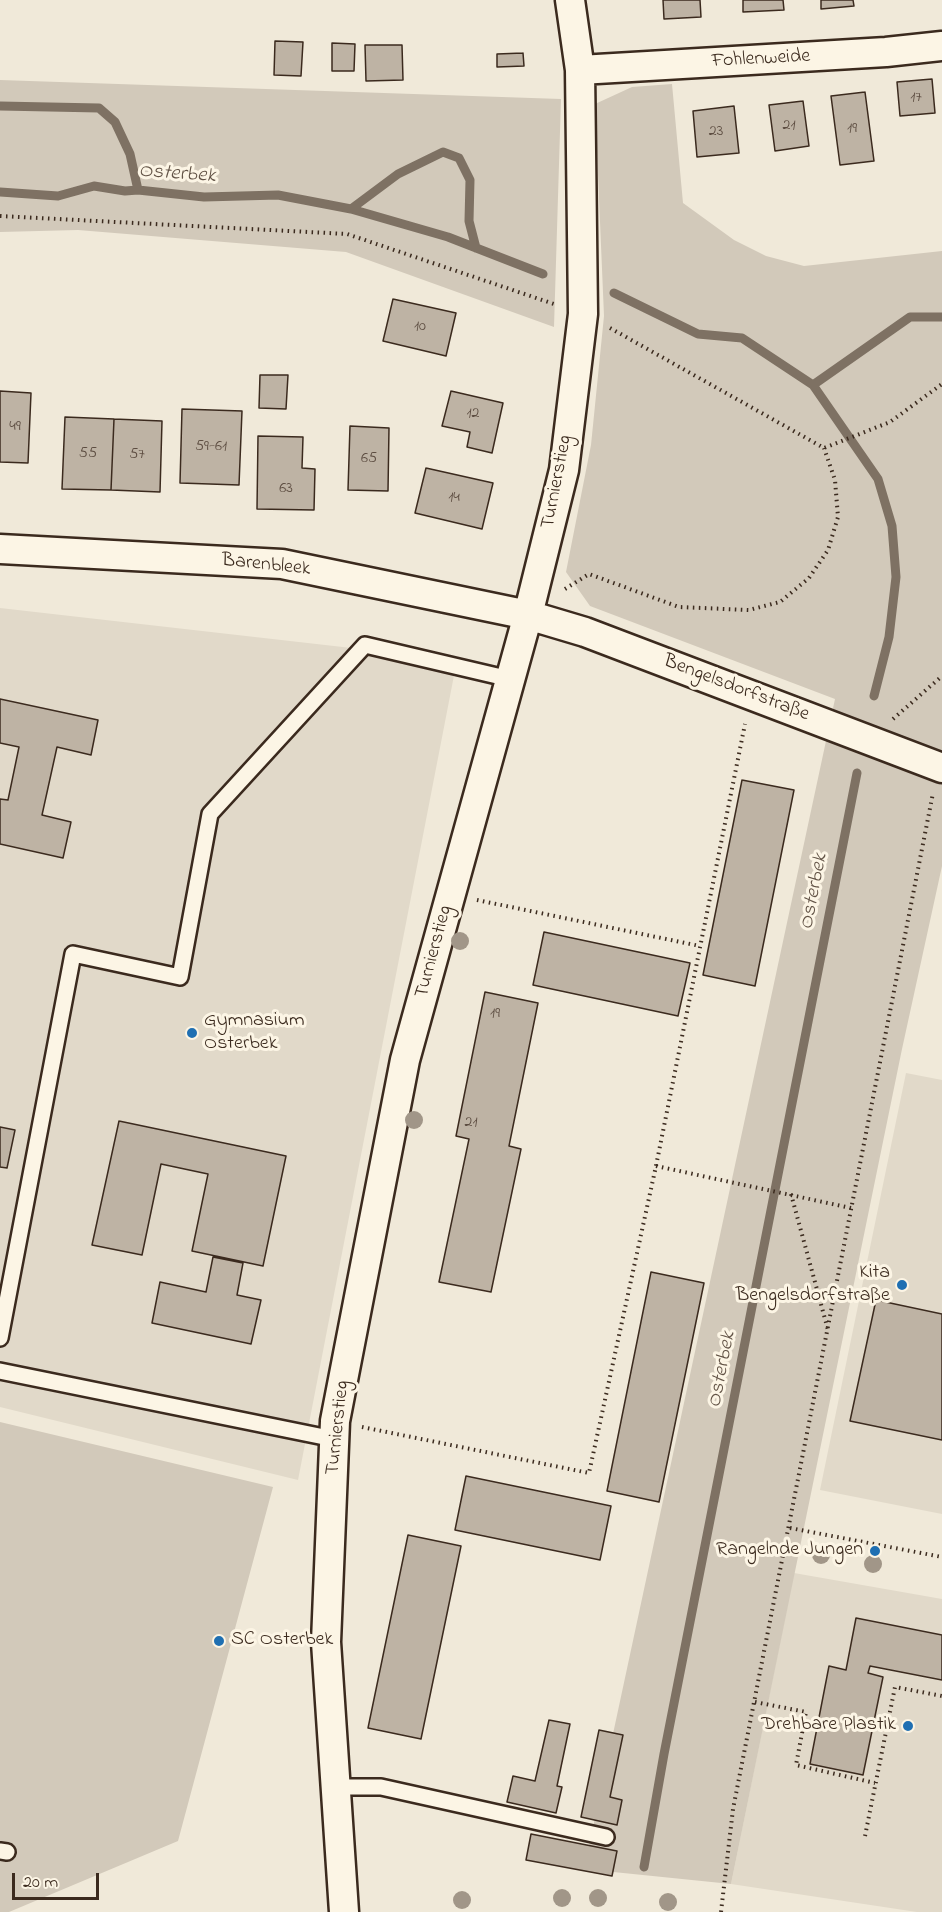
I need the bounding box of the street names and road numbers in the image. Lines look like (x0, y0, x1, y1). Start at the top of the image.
street label: Fohlenweide (711, 45, 811, 75)
street label: Turnierstieg (537, 433, 579, 531)
street label: Barenbleek (220, 549, 312, 583)
street label: Bengelsdorfstraße (660, 650, 812, 728)
street label: Turnierstieg (411, 903, 459, 1001)
street label: Turnierstieg (322, 1380, 356, 1476)

